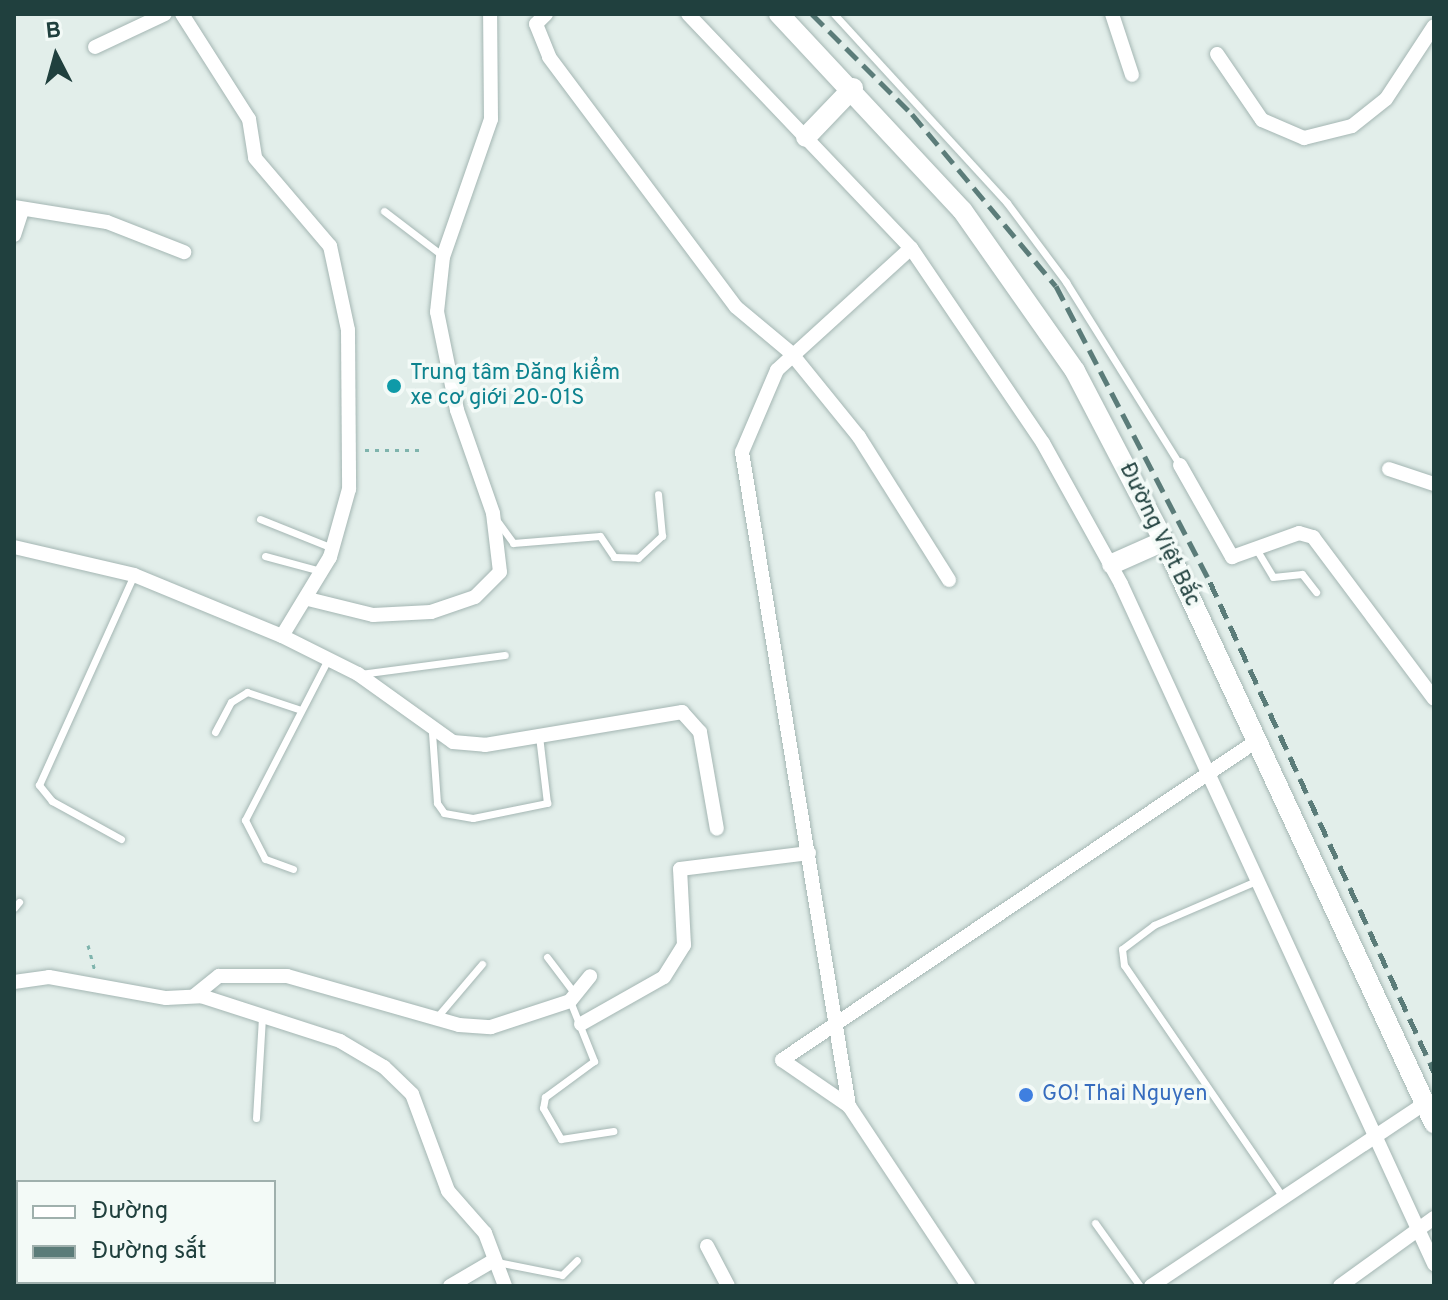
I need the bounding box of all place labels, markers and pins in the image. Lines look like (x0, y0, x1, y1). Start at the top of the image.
place label: Trung tâm Đăng kiểm xe cơ giới 20-01S (410, 360, 620, 412)
marker: Trung tâm Đăng kiểm xe cơ giới 20-01S (385, 377, 403, 395)
place label: GO! Thai Nguyen (1042, 1082, 1209, 1108)
marker: GO! Thai Nguyen (1017, 1086, 1035, 1104)

